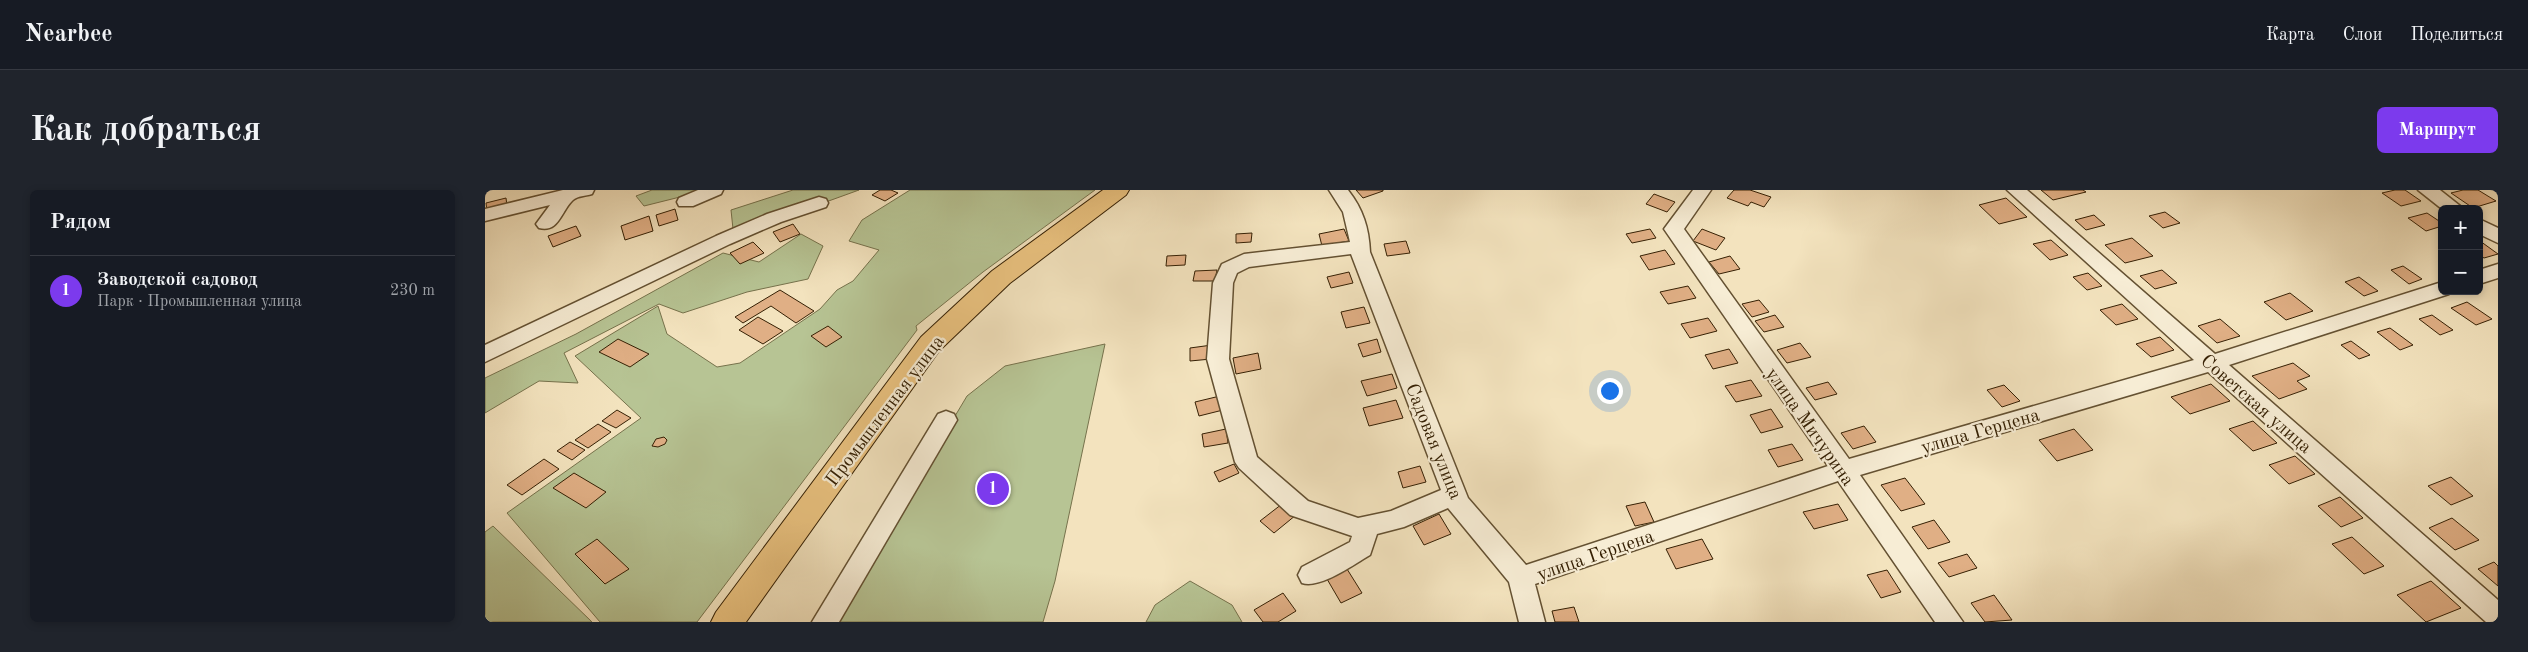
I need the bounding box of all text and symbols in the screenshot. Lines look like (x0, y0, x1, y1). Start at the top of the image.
text: Nearbee (25, 23, 113, 47)
text: Карта (2266, 26, 2315, 44)
text: Слои (2343, 26, 2382, 44)
text: Поделиться (2410, 26, 2503, 44)
button: Маршрут (2377, 107, 2498, 153)
text: Как добраться (30, 113, 261, 148)
map controls (2438, 205, 2483, 295)
button: + (2438, 205, 2483, 250)
text: Рядом (50, 212, 111, 233)
button: − (2438, 250, 2483, 295)
text: Заводской садовод (97, 271, 258, 290)
text: 1 (61, 283, 71, 299)
text: 230 m (390, 283, 435, 299)
text: Парк · Промышленная улица (97, 294, 302, 310)
street label: Промышленная улица (823, 332, 949, 491)
street label: Советская улица (2196, 352, 2315, 458)
street label: улица Мичурина (1761, 365, 1857, 491)
your location (1597, 378, 1623, 404)
street label: Садовая улица (1401, 381, 1465, 503)
street label: улица Герцена (1919, 406, 2043, 458)
pin: 1 (977, 470, 1009, 508)
street label: улица Герцена (1535, 527, 1657, 585)

